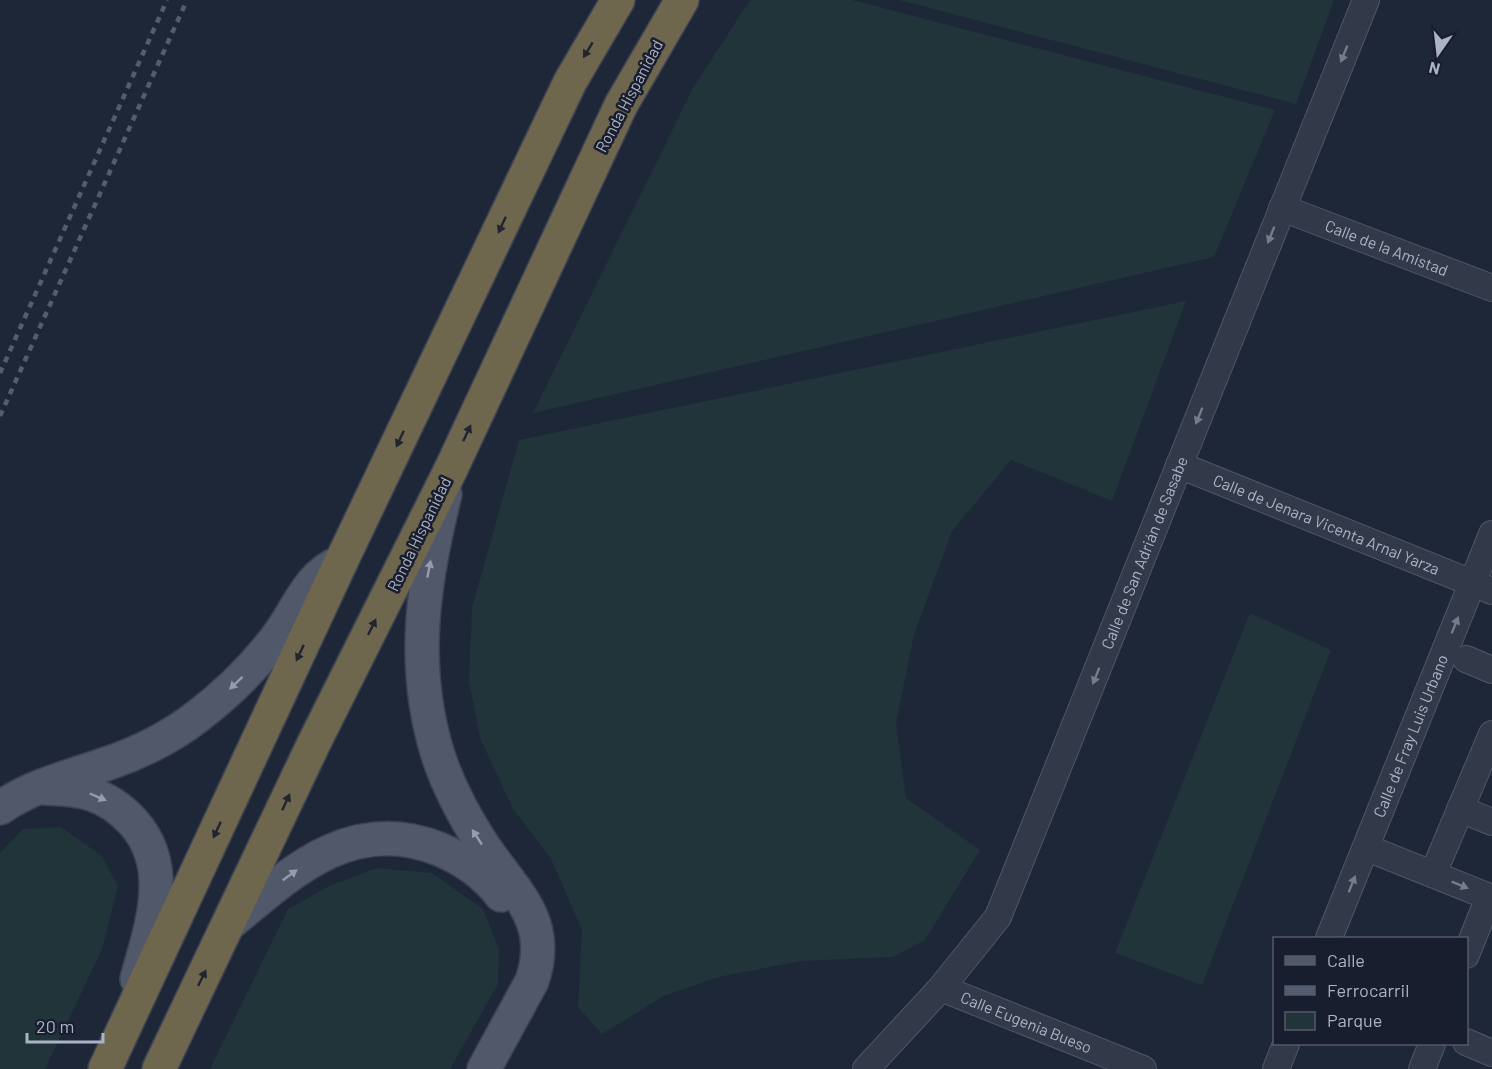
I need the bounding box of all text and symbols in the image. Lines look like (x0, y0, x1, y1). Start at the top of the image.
north arrow (1408, 24, 1468, 84)
street label: Ronda Hispanidad (591, 36, 666, 155)
one-way arrow (583, 42, 594, 58)
one-way arrow (1339, 46, 1349, 64)
text: N (1427, 59, 1442, 80)
street label: Calle de la Amistad (1323, 215, 1451, 279)
one-way arrow (497, 216, 506, 233)
one-way arrow (1266, 226, 1275, 244)
one-way arrow (1194, 408, 1204, 426)
one-way arrow (463, 425, 472, 442)
one-way arrow (395, 430, 404, 447)
street label: Calle de San Adrián de Sasabe (1097, 453, 1191, 652)
street label: Calle de Jenara Vicenta Arnal Yarza (1211, 470, 1443, 578)
street label: Ronda Hispanidad (383, 474, 454, 594)
one-way arrow (425, 559, 434, 578)
one-way arrow (1450, 616, 1460, 634)
one-way arrow (367, 619, 377, 636)
one-way arrow (295, 645, 304, 662)
street label: Calle de Fray Luis Urbano (1369, 651, 1451, 820)
one-way arrow (1091, 667, 1101, 685)
one-way arrow (230, 676, 244, 690)
one-way arrow (89, 792, 107, 802)
one-way arrow (281, 794, 290, 811)
one-way arrow (212, 822, 222, 840)
one-way arrow (472, 829, 483, 845)
one-way arrow (281, 869, 297, 881)
one-way arrow (1347, 875, 1357, 893)
one-way arrow (1451, 881, 1469, 890)
legend (1273, 937, 1468, 1045)
text: Calle (1327, 949, 1365, 971)
one-way arrow (198, 970, 207, 987)
text: Ferrocarril (1327, 979, 1409, 1001)
street label: Calle Eugenia Bueso (958, 987, 1095, 1057)
scale bar (27, 1006, 104, 1044)
text: Parque (1327, 1009, 1382, 1031)
text: 20 m (36, 1015, 74, 1037)

